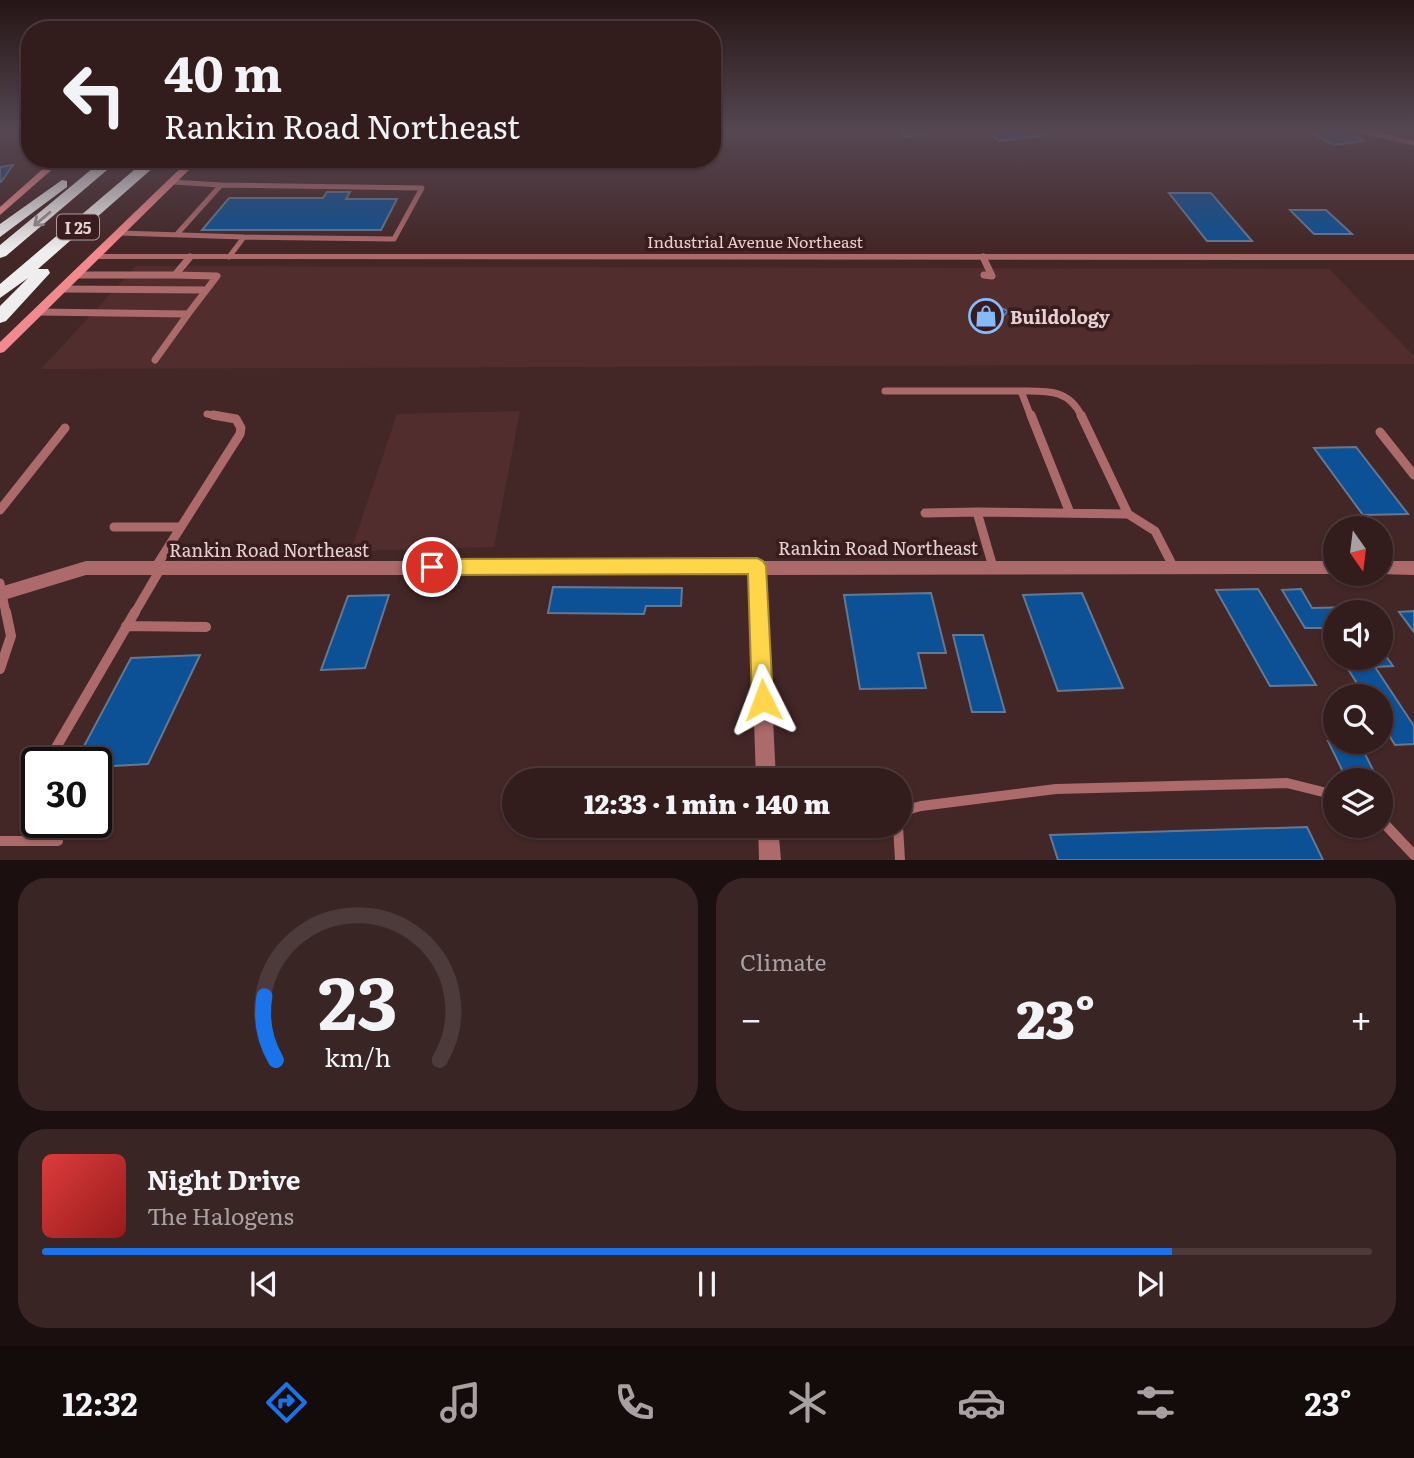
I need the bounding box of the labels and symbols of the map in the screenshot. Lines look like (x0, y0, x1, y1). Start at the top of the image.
one-way arrow (33, 211, 51, 227)
road number: I 25 (57, 215, 99, 240)
street label: Industrial Avenue Northeast (647, 229, 864, 253)
shop icon: Buildology (967, 297, 1005, 335)
place label: Buildology (1010, 303, 1110, 330)
north arrow (1323, 516, 1393, 586)
street label: Rankin Road Northeast (778, 534, 979, 561)
street label: Rankin Road Northeast (169, 536, 370, 563)
pin (402, 537, 462, 597)
position arrow (726, 663, 800, 737)
speed limit sign: 30 (21, 747, 112, 838)

